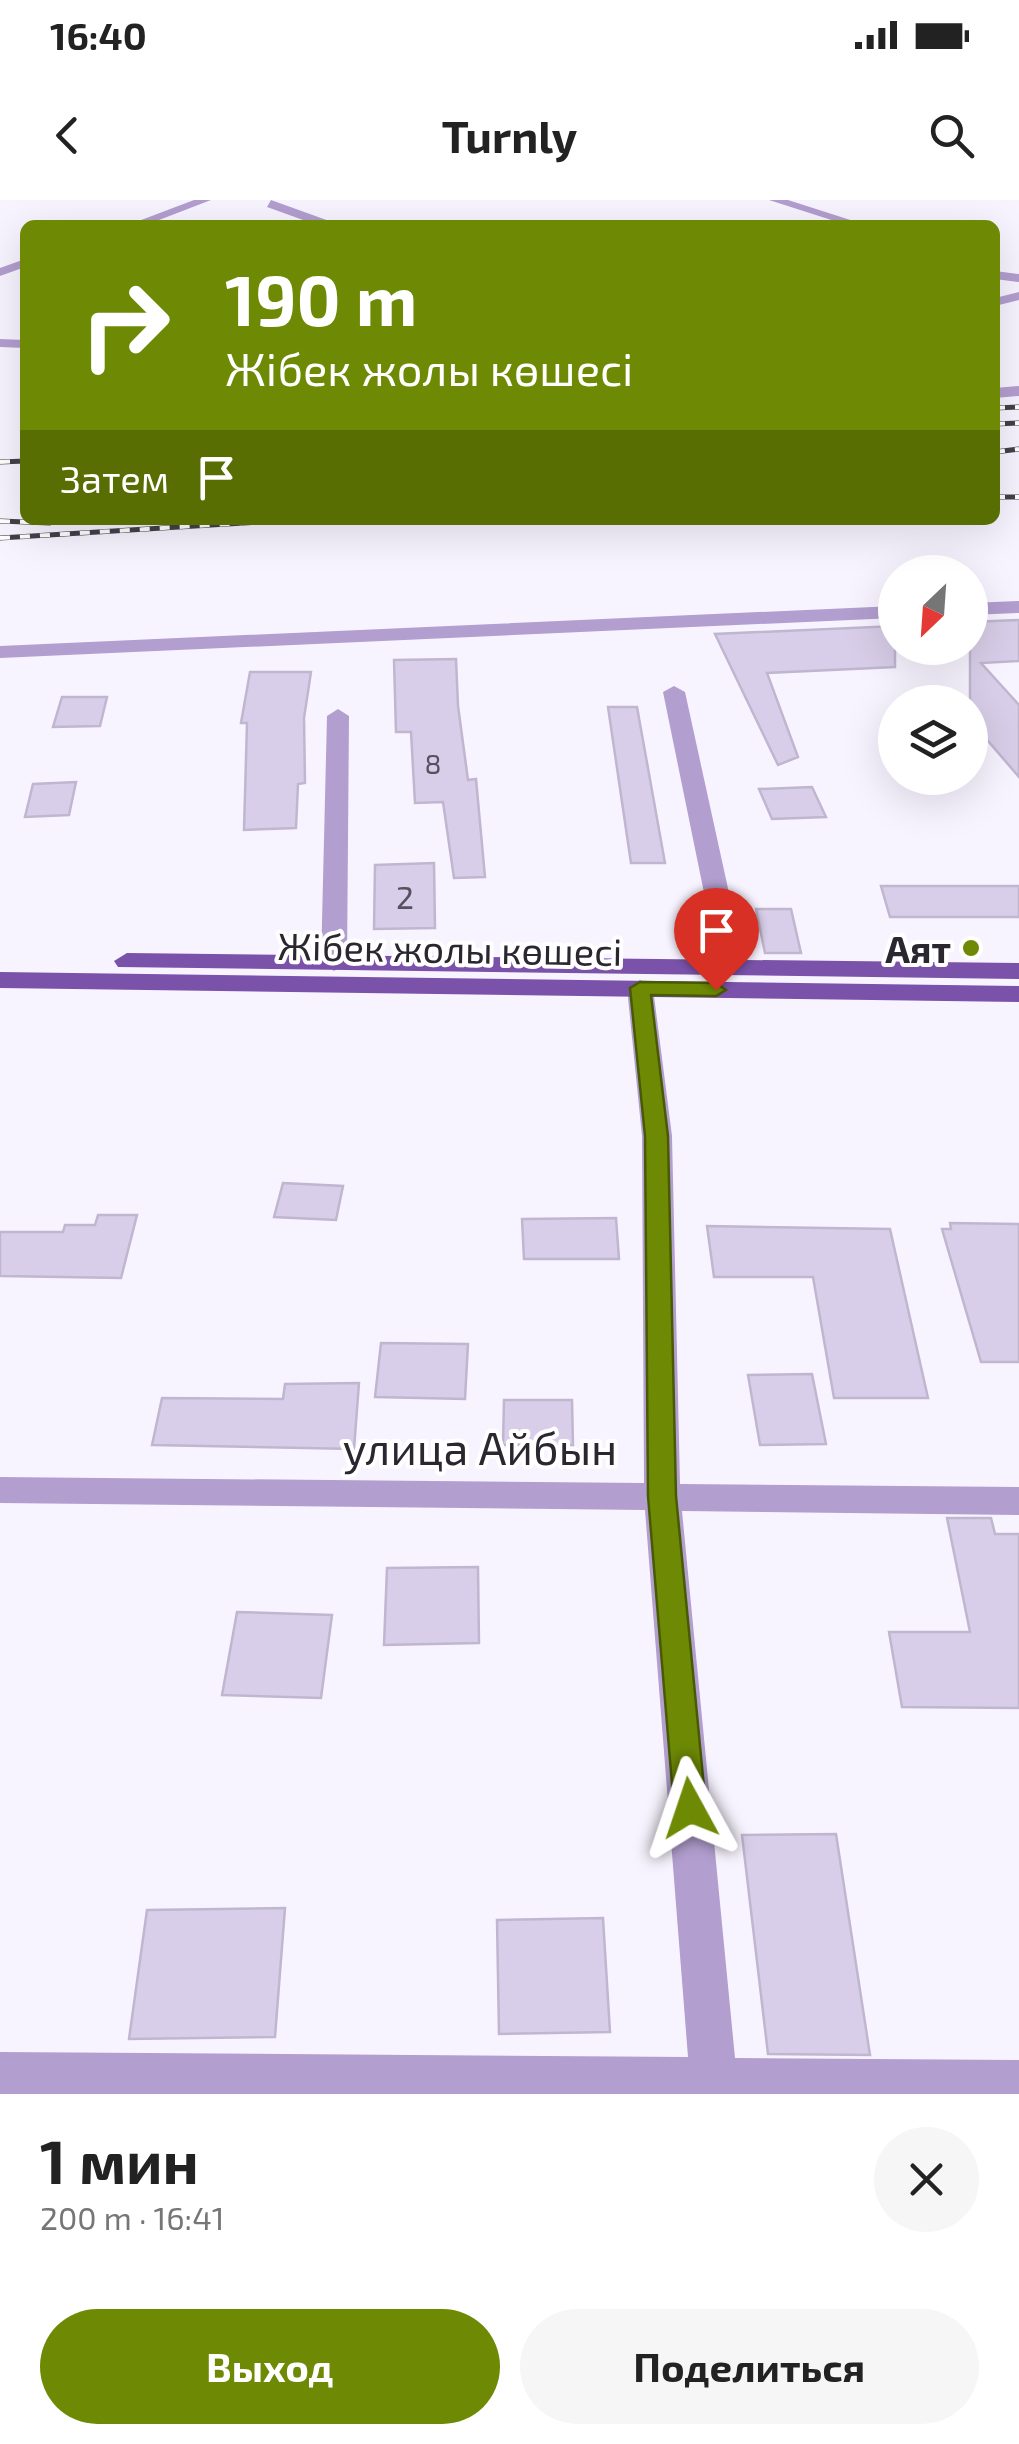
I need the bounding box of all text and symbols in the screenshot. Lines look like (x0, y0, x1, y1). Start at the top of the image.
text: 16:40 (50, 12, 147, 58)
icon: back (40, 108, 95, 163)
text: Turnly (442, 108, 577, 162)
icon: search (924, 108, 979, 163)
text: 190 m (225, 256, 418, 340)
icon: right (60, 260, 190, 390)
text: Жібек жолы көшесі (225, 341, 633, 395)
icon: arrive (189, 450, 244, 505)
text: Затем (60, 455, 169, 501)
north arrow (878, 555, 988, 665)
map controls (878, 555, 988, 795)
button: layers (878, 685, 988, 795)
house number: 8 (425, 746, 442, 780)
house number: 2 (396, 877, 414, 915)
pin (674, 888, 759, 991)
icon: arrive (689, 903, 744, 958)
street label: Жібек жолы көшесі (277, 922, 623, 974)
place label: Аят (885, 925, 951, 971)
marker: Аят (960, 937, 982, 959)
street label: улица Айбын (343, 1420, 617, 1475)
position arrow (638, 1756, 742, 1860)
text: 1 мин (40, 2124, 199, 2196)
button: close (874, 2127, 979, 2232)
text: 200 m · 16:41 (40, 2198, 225, 2236)
button: Выход (40, 2309, 500, 2424)
button: Поделиться (520, 2309, 979, 2424)

